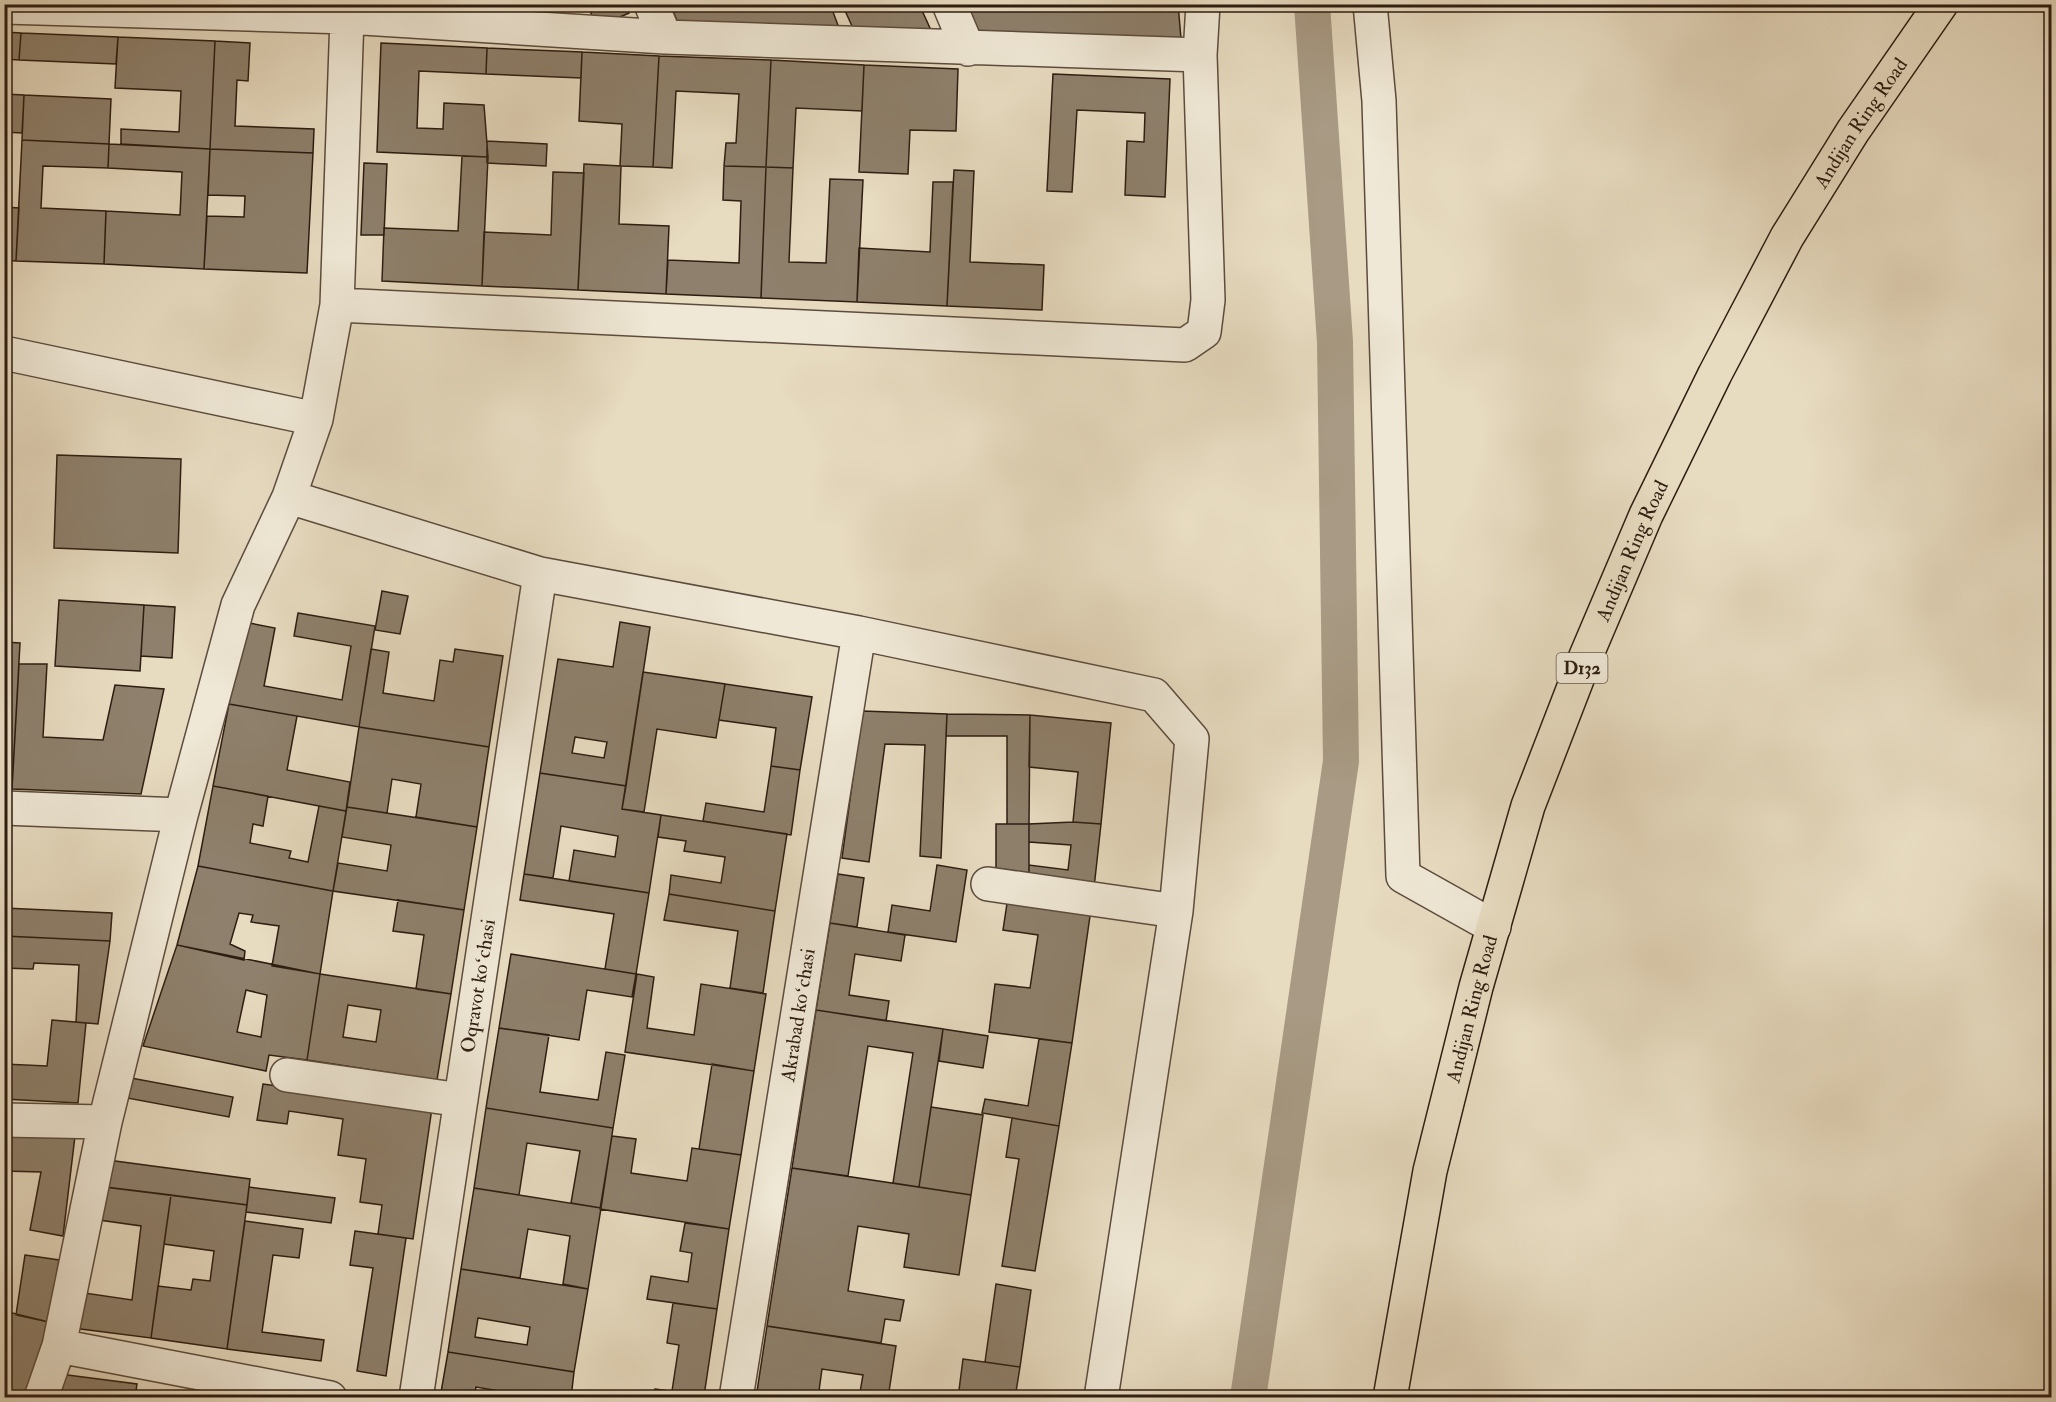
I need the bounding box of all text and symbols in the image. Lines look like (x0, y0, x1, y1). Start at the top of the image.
street label: Andijan Ring Road (1808, 53, 1913, 193)
street label: Andijan Ring Road (1589, 476, 1674, 626)
road number: D132 (1556, 653, 1608, 683)
street label: Oqravot koʻchasi (455, 917, 501, 1055)
street label: Andijan Ring Road (1440, 932, 1503, 1086)
street label: Akrabad koʻchasi (775, 947, 821, 1084)

